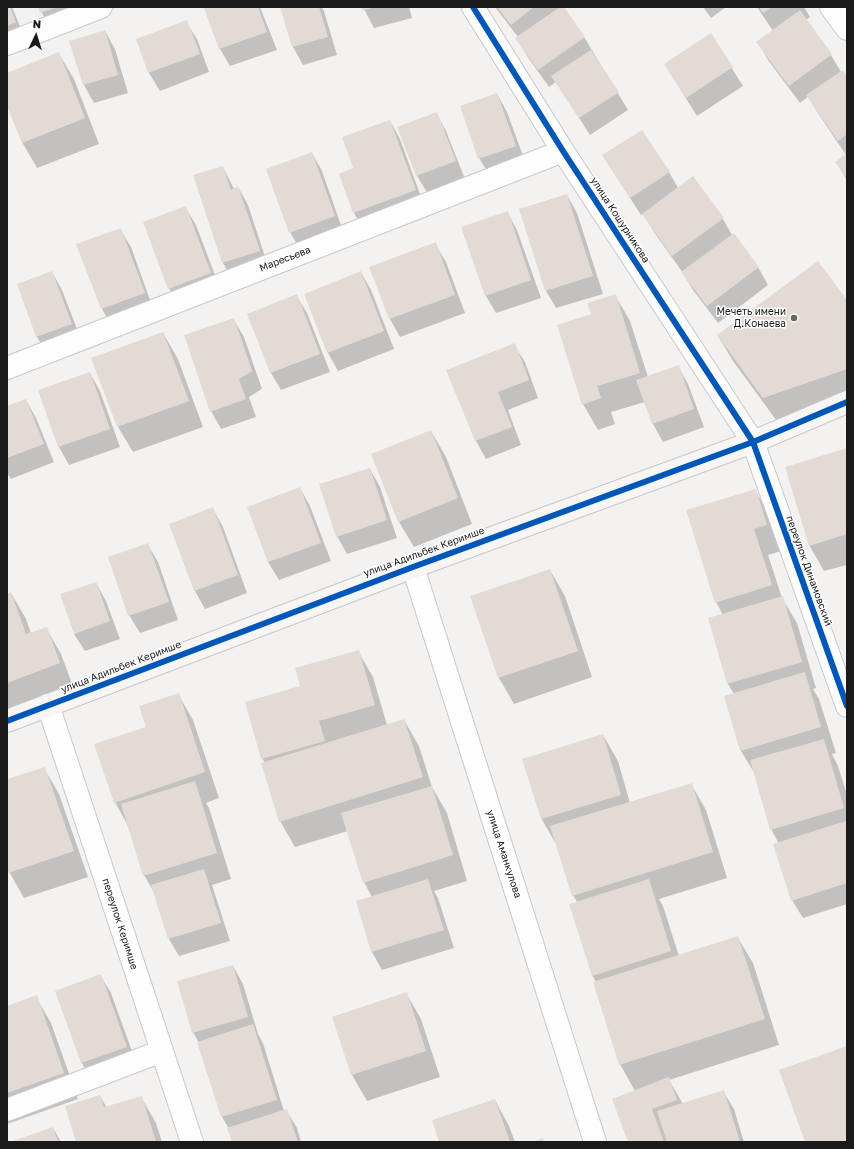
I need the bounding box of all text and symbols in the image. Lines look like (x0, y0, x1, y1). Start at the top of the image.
north arrow (16, 16, 56, 56)
text: N (32, 17, 42, 30)
street label: улица Кошурникова (588, 175, 652, 265)
street label: Маресьева (258, 244, 312, 274)
place label: Мечеть имени Д.Конаева (716, 306, 786, 330)
marker: Мечеть имени Д.Конаева (789, 313, 799, 323)
street label: переулок Динамовский (783, 514, 835, 628)
street label: улица Адильбек Керимше (362, 524, 486, 580)
street label: улица Адильбек Керимше (59, 638, 183, 696)
street label: улица Аманкулова (484, 808, 524, 900)
street label: переулок Керимше (100, 877, 140, 971)

